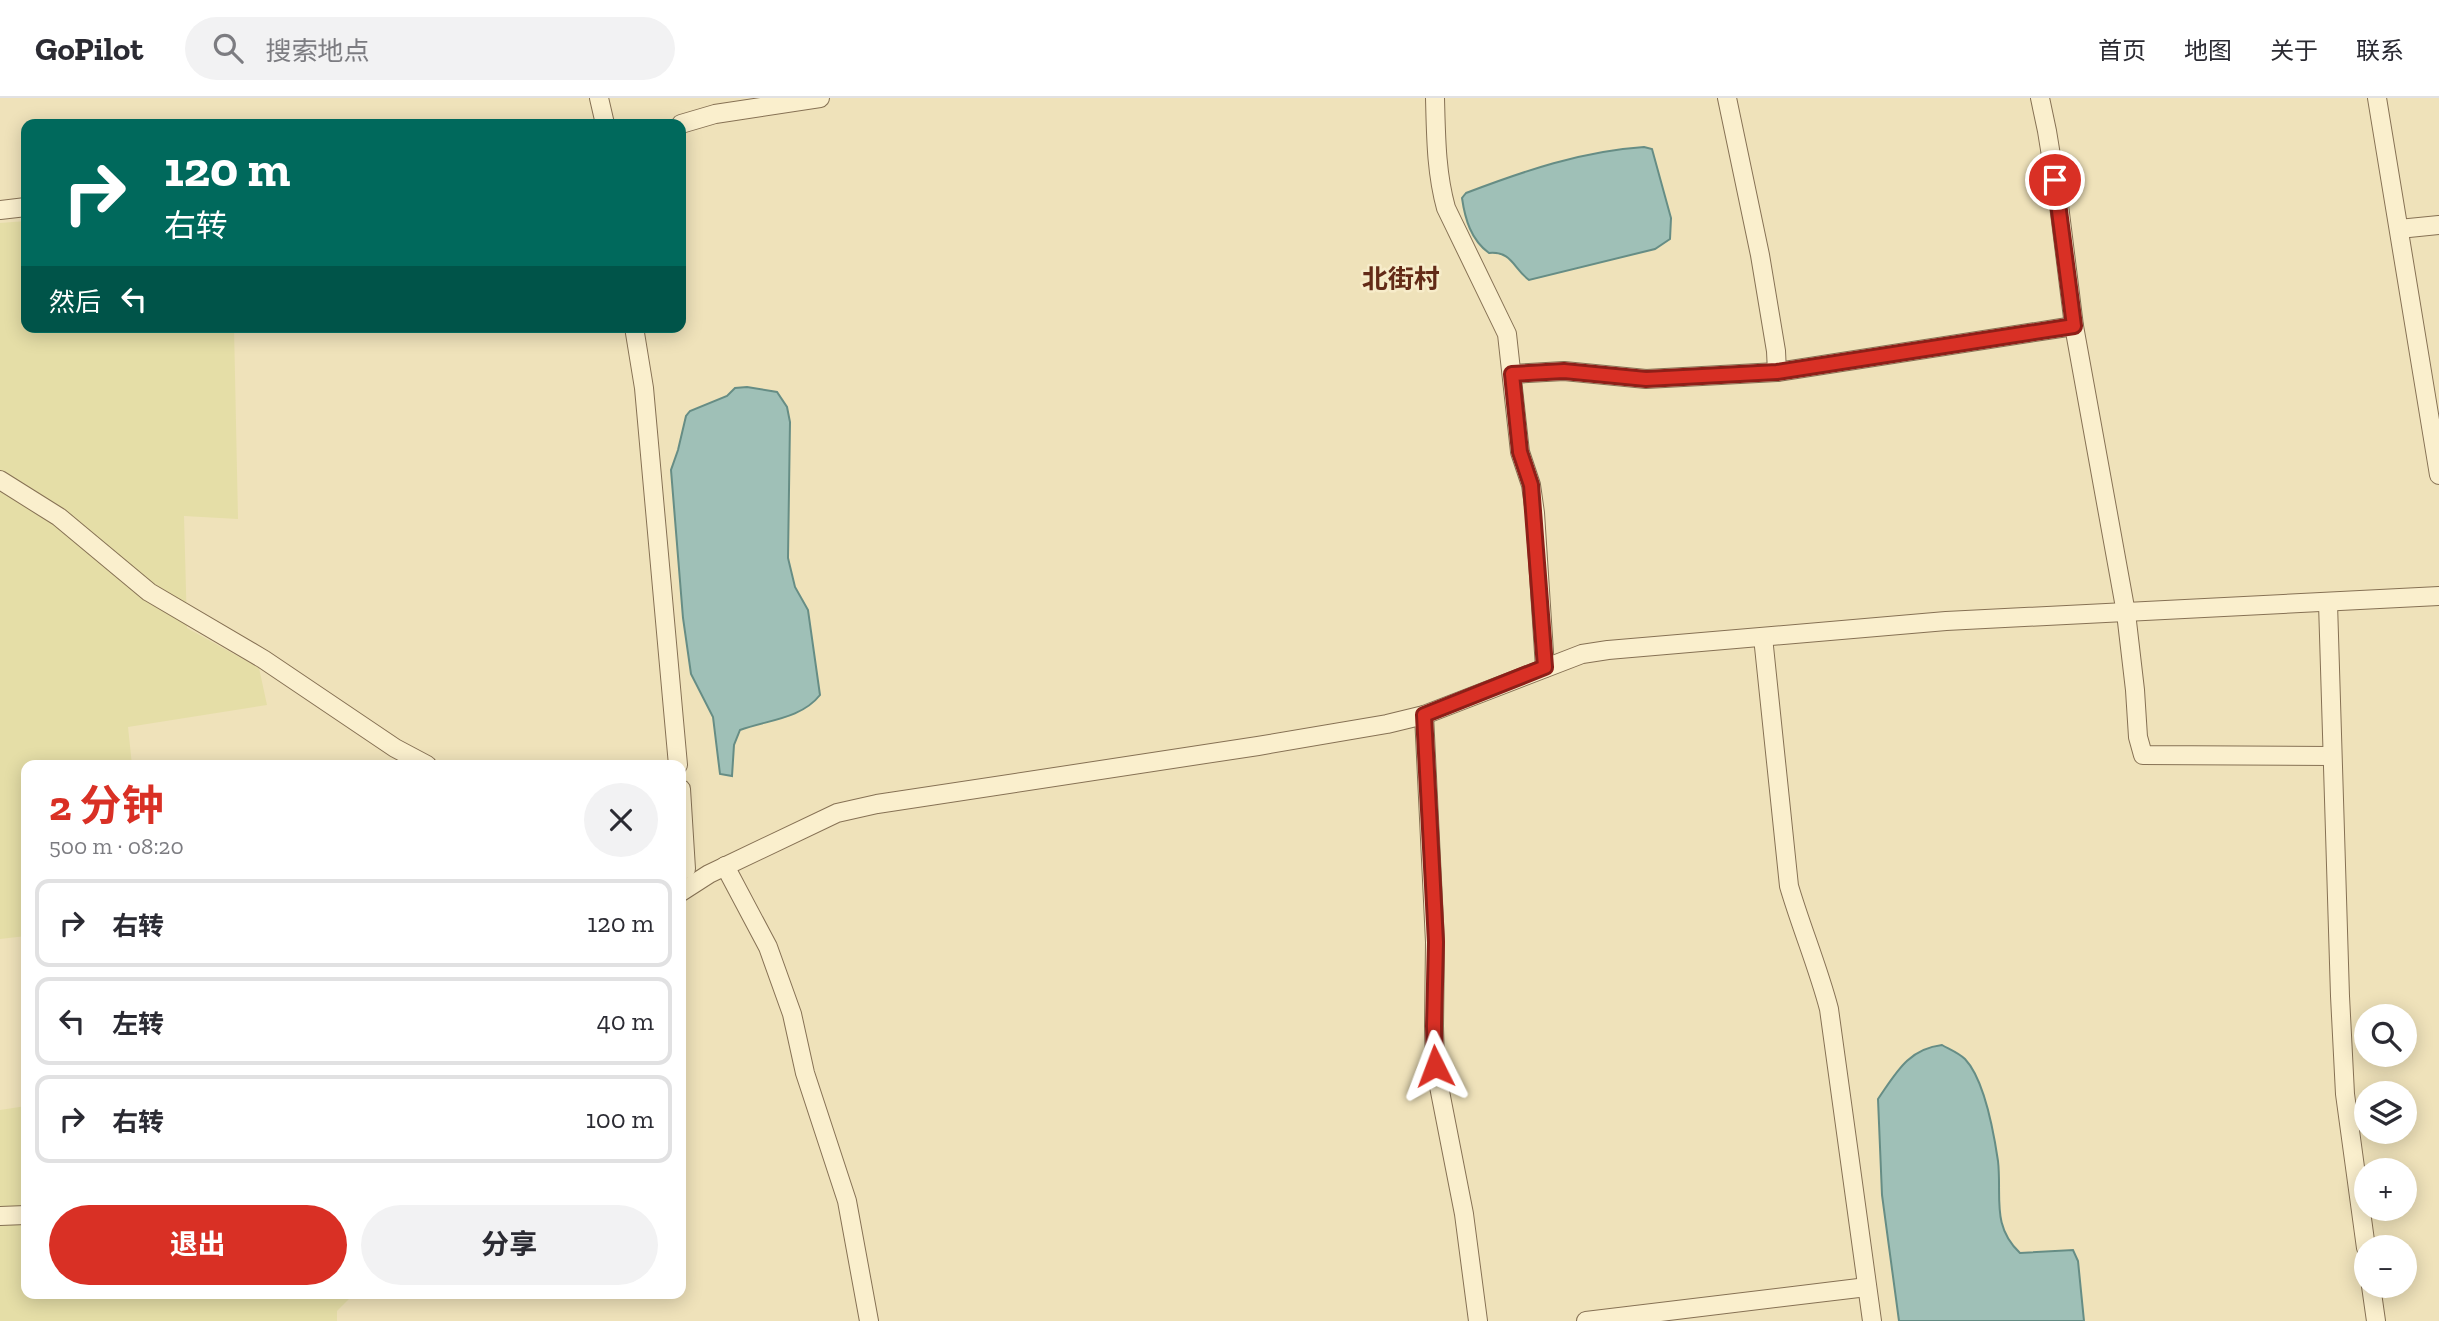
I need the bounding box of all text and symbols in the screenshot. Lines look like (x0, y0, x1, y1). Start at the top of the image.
search box (185, 17, 675, 80)
text: GoPilot (35, 29, 143, 68)
icon: search (209, 29, 247, 67)
text: 搜索地点 (265, 35, 370, 67)
text: 首页 (2098, 36, 2146, 65)
text: 地图 (2184, 36, 2232, 65)
text: 关于 (2270, 36, 2318, 65)
text: 联系 (2356, 36, 2404, 65)
text: 120 m (164, 140, 290, 199)
icon: right (49, 147, 140, 238)
pin (2025, 150, 2085, 210)
icon: arrive (2036, 161, 2074, 199)
text: 右转 (164, 207, 228, 245)
district label: 北街村 (1362, 263, 1440, 295)
icon: left (115, 280, 153, 318)
text: 然后 (49, 286, 101, 318)
text: 2 分钟 (49, 780, 163, 831)
button: close (584, 783, 658, 857)
text: 500 m · 08:20 (49, 832, 184, 860)
icon: right (53, 904, 91, 942)
text: 120 m (587, 907, 654, 939)
text: 右转 (112, 910, 164, 942)
icon: left (53, 1002, 91, 1040)
map controls (2354, 1004, 2417, 1298)
button: search (2354, 1004, 2417, 1067)
text: 40 m (597, 1005, 654, 1037)
text: 左转 (112, 1008, 164, 1040)
position arrow (1398, 1029, 1472, 1103)
button: layers (2354, 1081, 2417, 1144)
icon: right (53, 1100, 91, 1138)
text: 100 m (586, 1103, 654, 1135)
text: 右转 (112, 1106, 164, 1138)
button: + (2354, 1158, 2417, 1221)
button: 退出 (49, 1205, 347, 1285)
button: 分享 (361, 1205, 658, 1285)
button: − (2354, 1235, 2417, 1298)

